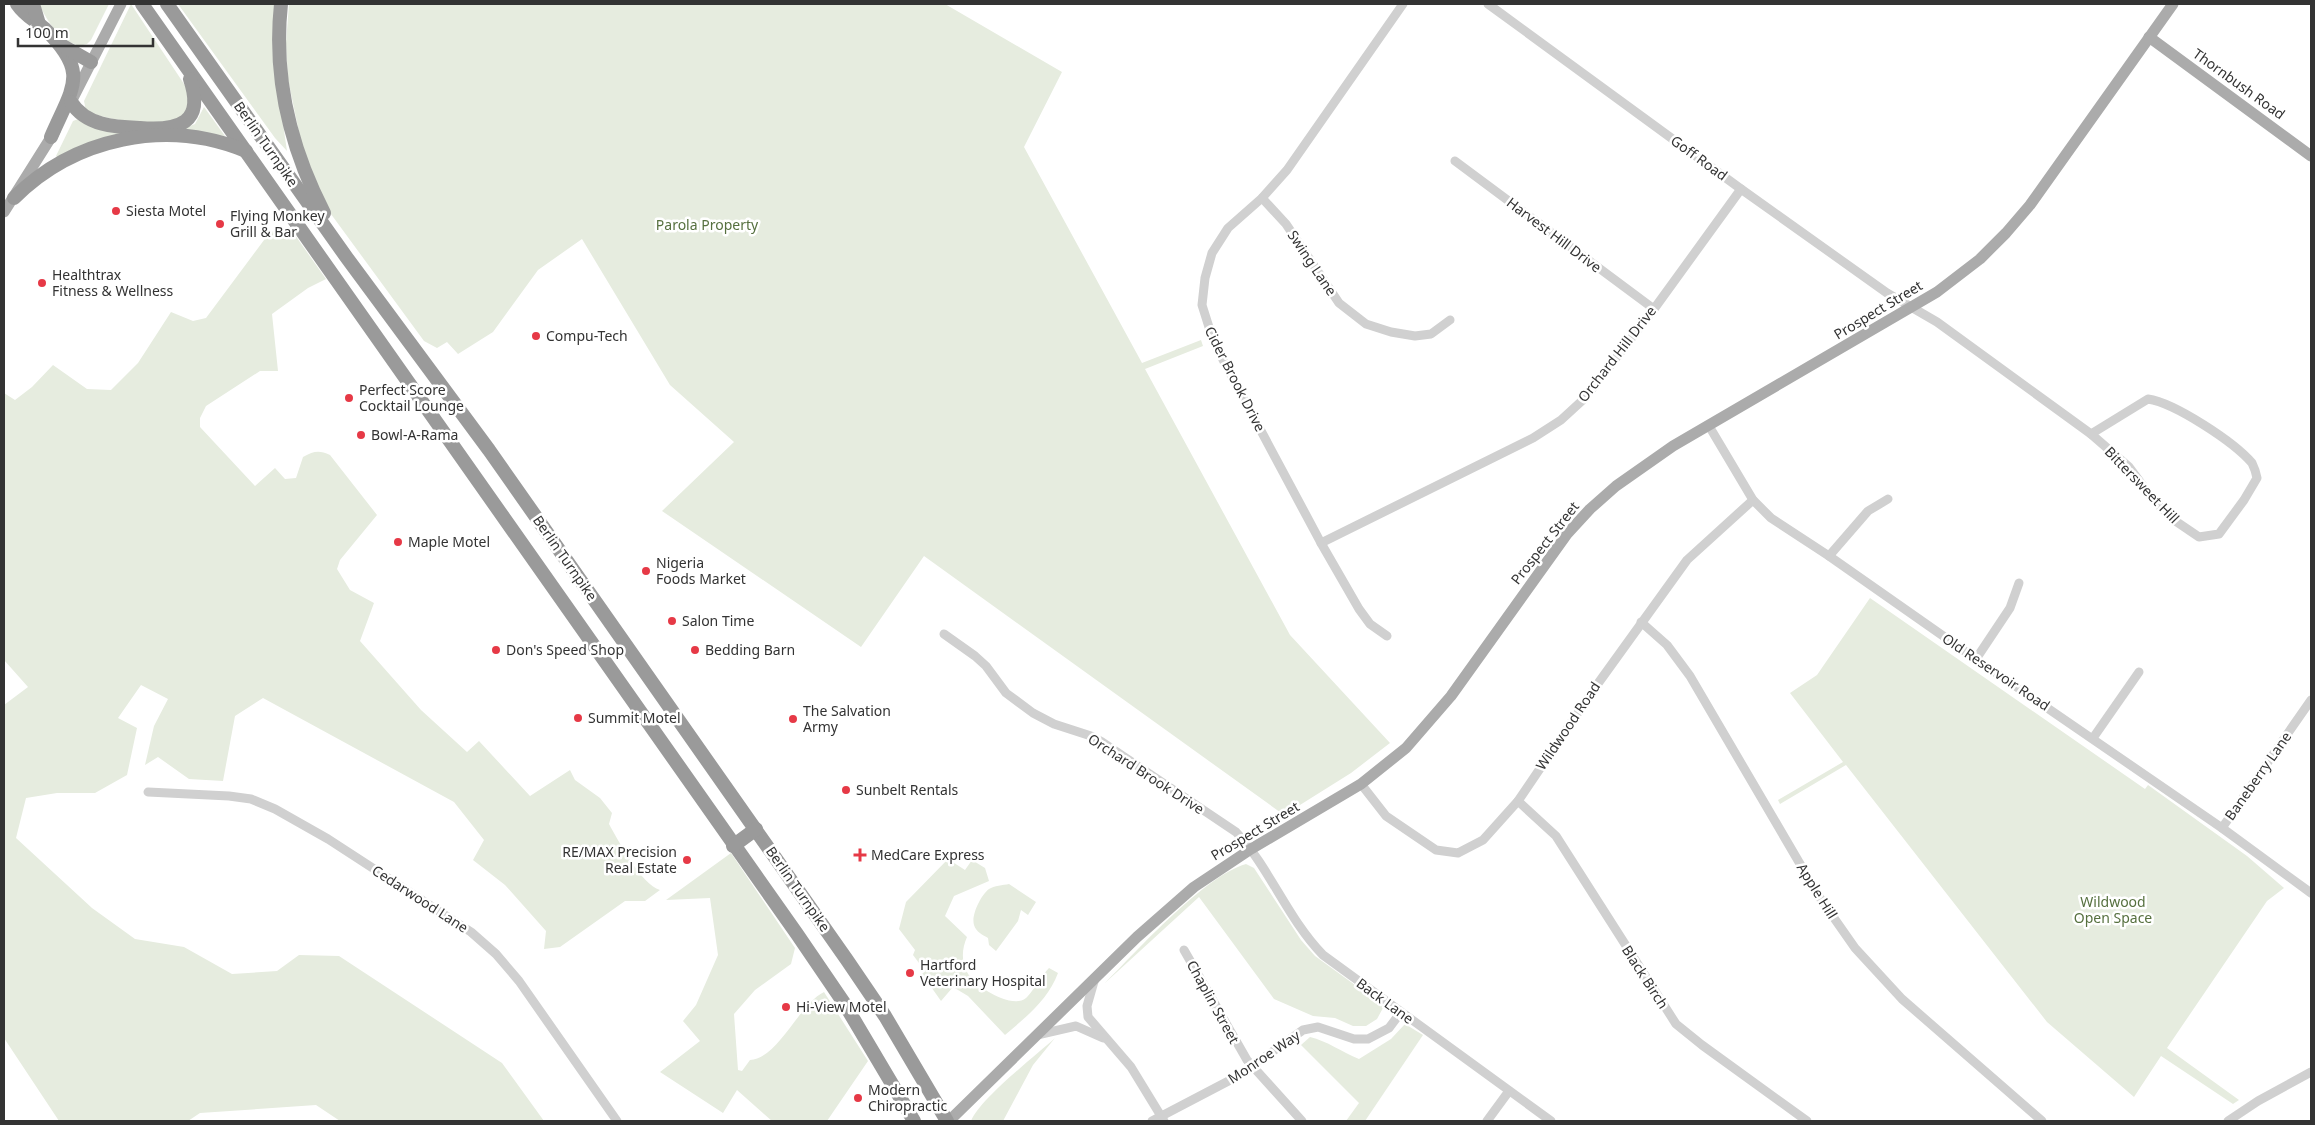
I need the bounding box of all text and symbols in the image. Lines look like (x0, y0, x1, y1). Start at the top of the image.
scale bar (18, 15, 152, 47)
text: 100 m (25, 22, 69, 42)
street label: Thornbush Road (2190, 44, 2289, 123)
street label: Berlin Turnpike (230, 97, 303, 190)
street label: Goff Road (1667, 131, 1731, 185)
street label: Harvest Hill Drive (1503, 193, 1606, 277)
place label: Siesta Motel (126, 201, 206, 220)
marker: Siesta Motel (110, 205, 122, 217)
place label: Flying Monkey Grill & Bar (230, 206, 325, 241)
park label: Parola Property (656, 215, 759, 234)
marker: Flying Monkey Grill & Bar (214, 218, 226, 230)
street label: Swing Lane (1284, 226, 1341, 299)
place label: Healthtrax Fitness & Wellness (52, 265, 174, 300)
street label: Prospect Street (1830, 276, 1926, 344)
marker: Healthtrax Fitness & Wellness (36, 277, 48, 289)
street label: Orchard Hill Drive (1573, 302, 1660, 406)
street label: Cider Brook Drive (1201, 323, 1270, 435)
place label: Compu-Tech (546, 326, 628, 345)
marker: Compu-Tech (530, 330, 542, 342)
place label: Perfect Score Cocktail Lounge (359, 380, 464, 415)
marker: Perfect Score Cocktail Lounge (343, 392, 355, 404)
place label: Bowl-A-Rama (371, 425, 458, 444)
marker: Bowl-A-Rama (355, 429, 367, 441)
street label: Bittersweet Hill (2101, 442, 2184, 527)
street label: Prospect Street (1506, 497, 1583, 588)
street label: Berlin Turnpike (529, 511, 602, 604)
place label: Maple Motel (408, 532, 490, 551)
marker: Maple Motel (392, 536, 404, 548)
place label: Nigeria Foods Market (656, 553, 746, 588)
marker: Nigeria Foods Market (640, 565, 652, 577)
place label: Salon Time (682, 611, 754, 630)
marker: Salon Time (666, 615, 678, 627)
street label: Old Reservoir Road (1939, 628, 2054, 715)
place label: Don's Speed Shop (506, 640, 624, 659)
place label: Bedding Barn (705, 640, 795, 659)
marker: Don's Speed Shop (490, 644, 502, 656)
marker: Bedding Barn (689, 644, 701, 656)
street label: Wildwood Road (1531, 678, 1604, 774)
place label: The Salvation Army (803, 701, 891, 736)
place label: Summit Motel (588, 708, 681, 727)
marker: Summit Motel (572, 712, 584, 724)
marker: The Salvation Army (787, 713, 799, 725)
street label: Baneberry Lane (2220, 728, 2295, 824)
street label: Orchard Brook Drive (1085, 729, 1208, 818)
place label: Sunbelt Rentals (856, 780, 959, 799)
marker: Sunbelt Rentals (840, 784, 852, 796)
street label: Prospect Street (1207, 797, 1303, 865)
place label: RE/MAX Precision Real Estate (562, 842, 677, 877)
street label: Berlin Turnpike (762, 842, 835, 935)
place label: MedCare Express (871, 845, 985, 864)
marker: MedCare Express (853, 848, 867, 862)
marker: RE/MAX Precision Real Estate (681, 854, 693, 866)
street label: Apple Hill (1793, 859, 1842, 922)
street label: Cedarwood Lane (369, 860, 472, 937)
park label: Wildwood Open Space (2074, 892, 2152, 927)
street label: Black Birch (1618, 941, 1673, 1012)
place label: Hartford Veterinary Hospital (920, 955, 1046, 990)
street label: Chaplin Street (1183, 957, 1244, 1047)
marker: Hartford Veterinary Hospital (904, 967, 916, 979)
street label: Back Lane (1353, 973, 1418, 1028)
place label: Hi-View Motel (796, 997, 887, 1016)
marker: Hi-View Motel (780, 1001, 792, 1013)
street label: Monroe Way (1224, 1025, 1304, 1088)
place label: Modern Chiropractic (868, 1080, 947, 1115)
marker: Modern Chiropractic (852, 1092, 864, 1104)

